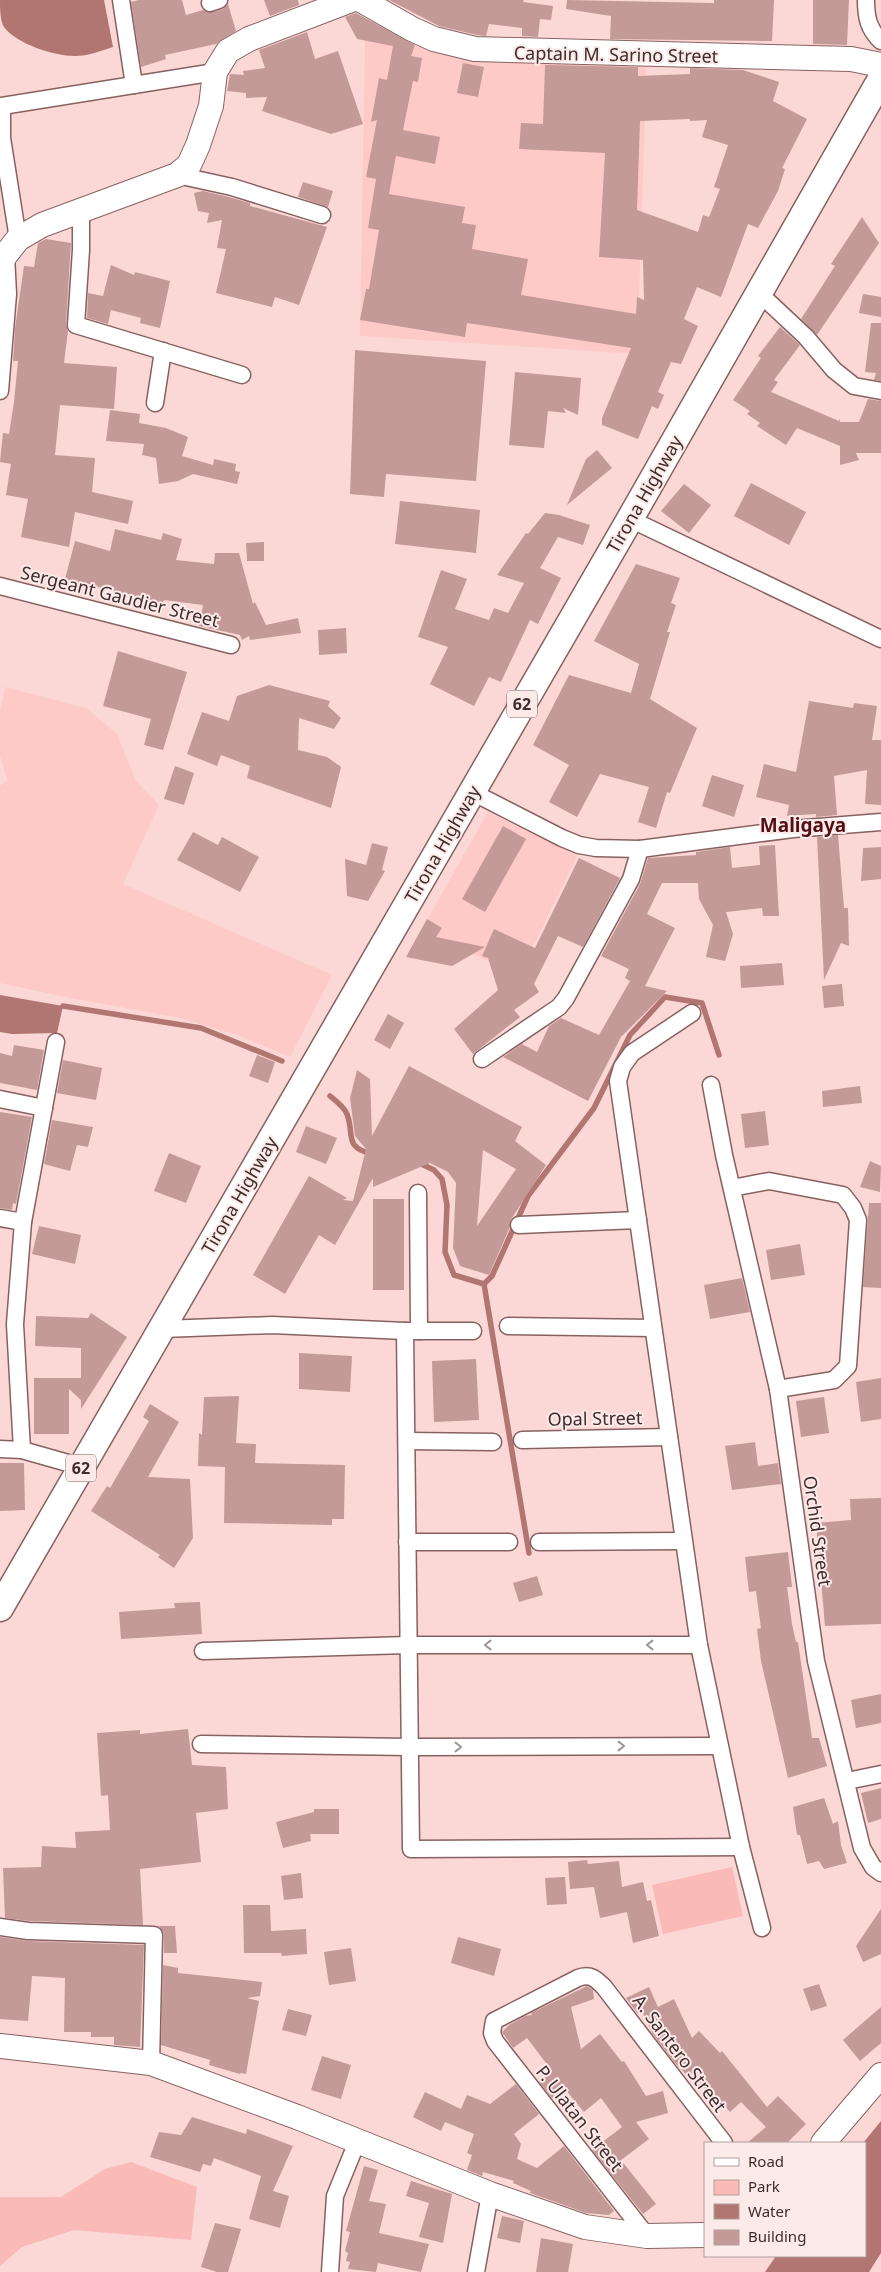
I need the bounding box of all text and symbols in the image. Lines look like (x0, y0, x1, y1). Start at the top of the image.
street label: Captain M. Sarino Street (514, 40, 719, 68)
street label: Tirona Highway (601, 430, 688, 557)
street label: Sergeant Gaudier Street (18, 560, 222, 632)
road number: 62 (507, 691, 537, 718)
street label: Tirona Highway (399, 780, 486, 907)
district label: Maligaya (760, 812, 846, 838)
street label: Tirona Highway (196, 1131, 283, 1258)
street label: Opal Street (547, 1405, 643, 1431)
road number: 62 (66, 1455, 96, 1482)
street label: Orchid Street (798, 1474, 838, 1588)
one-way arrow (483, 1640, 491, 1650)
one-way arrow (646, 1640, 654, 1650)
one-way arrow (618, 1741, 625, 1751)
one-way arrow (455, 1742, 463, 1752)
street label: A. Santero Street (628, 1989, 733, 2117)
street label: P. Ulatan Street (531, 2060, 629, 2176)
legend (704, 2142, 866, 2257)
text: Road (748, 2151, 784, 2171)
text: Park (748, 2176, 780, 2196)
text: Water (748, 2201, 790, 2221)
text: Building (748, 2226, 806, 2246)

